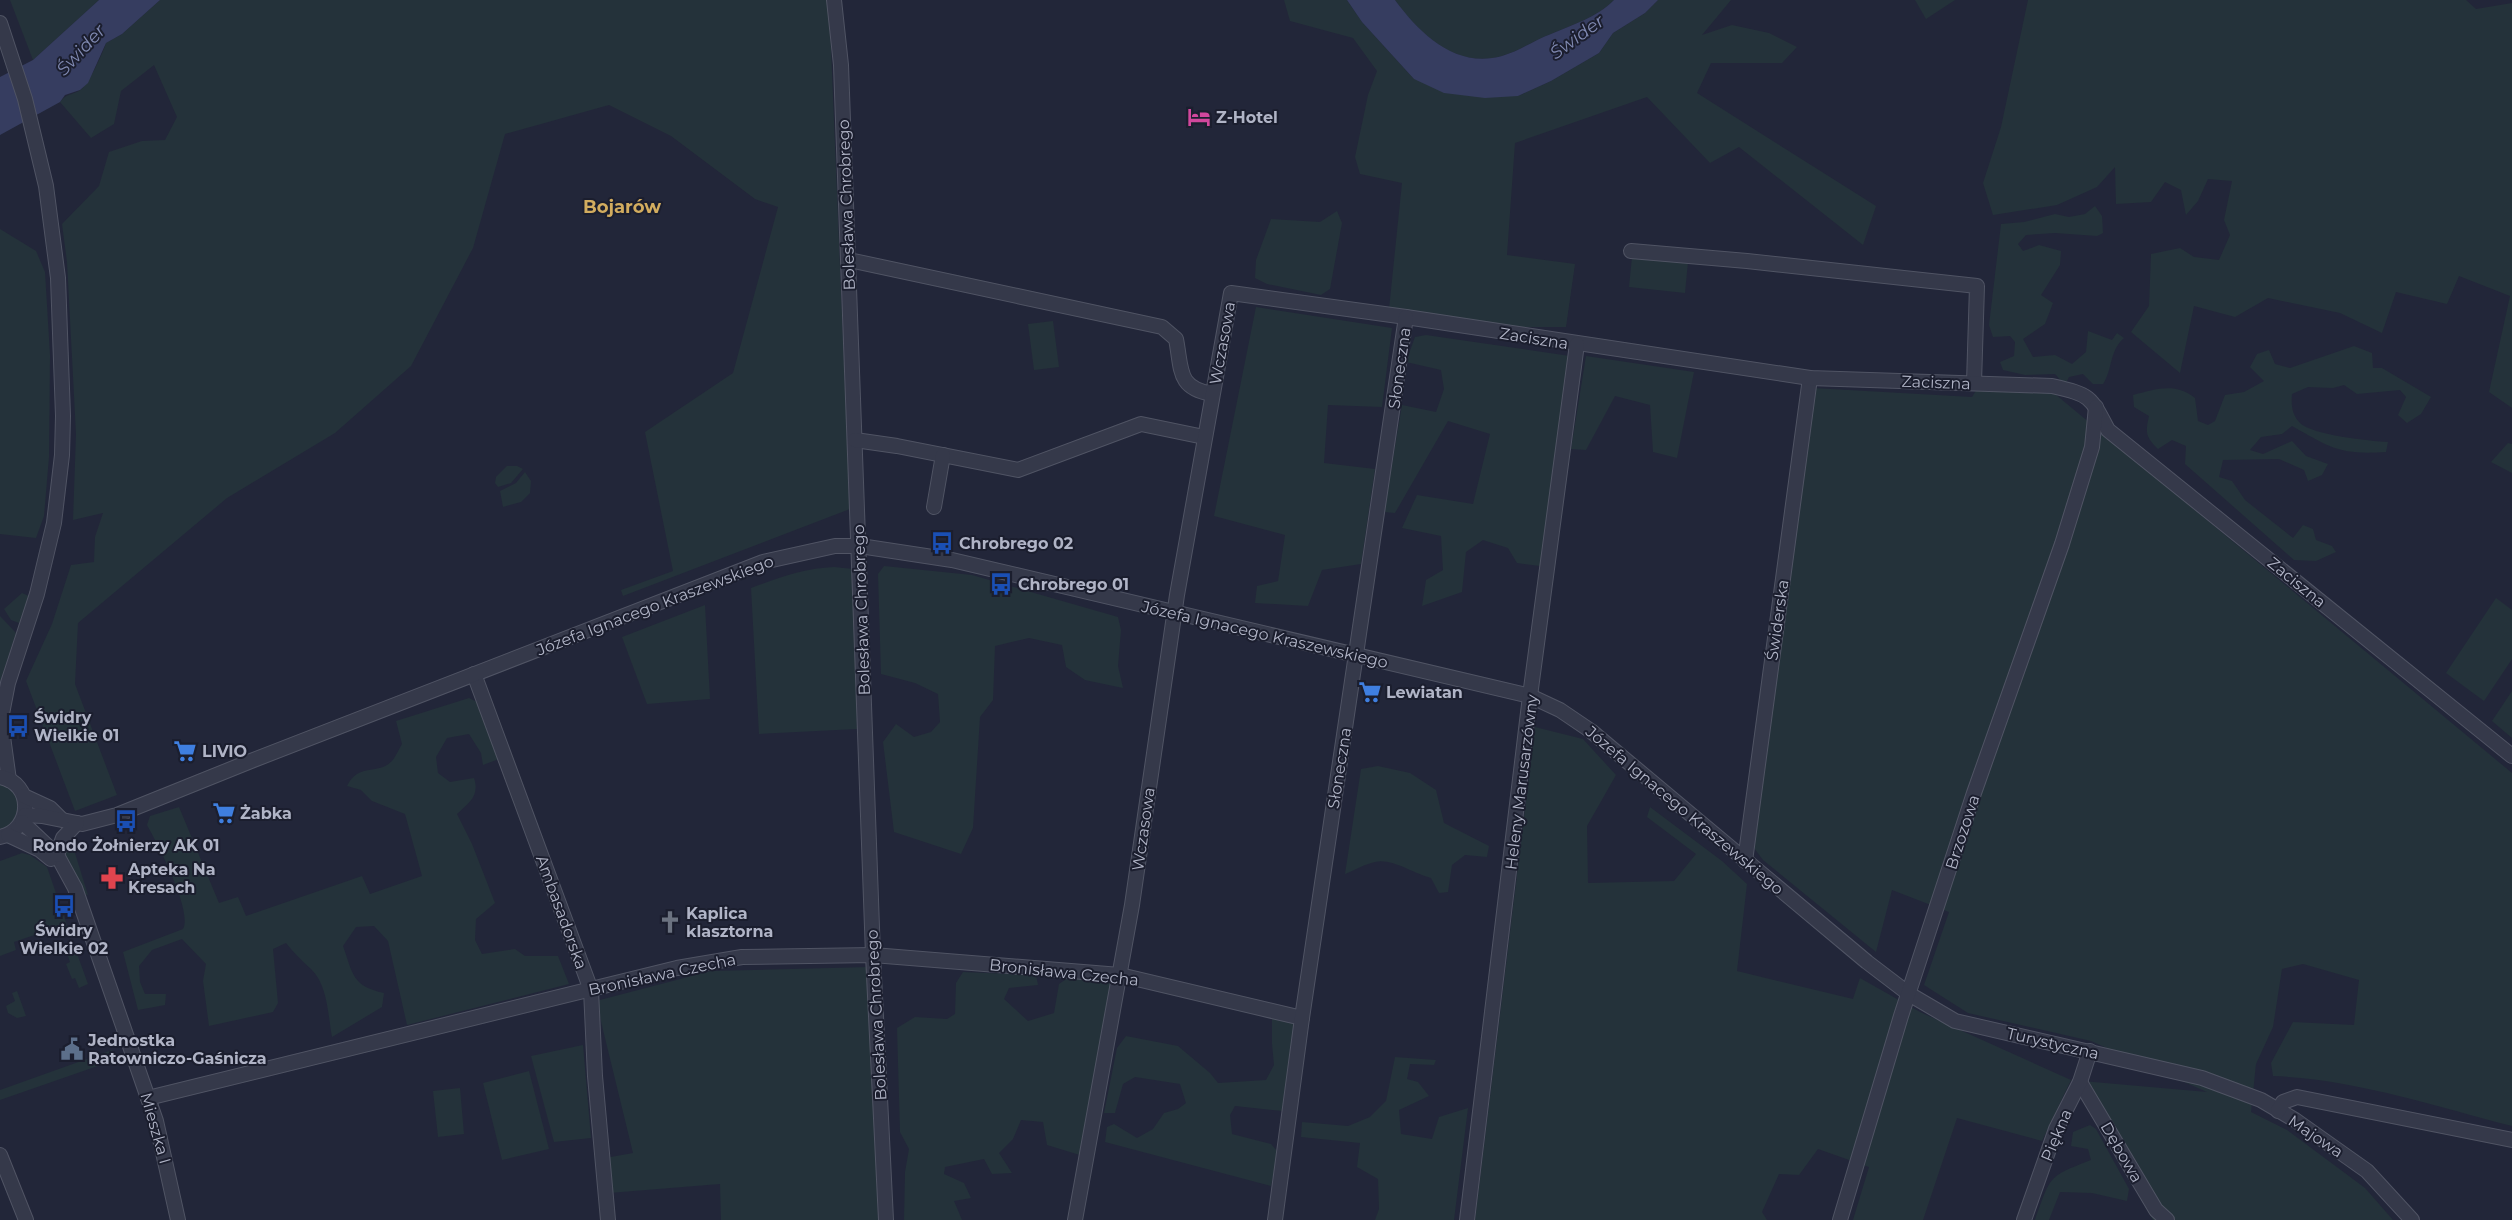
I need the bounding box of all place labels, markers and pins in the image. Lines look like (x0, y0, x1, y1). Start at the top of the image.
hotel icon: Z-Hotel (1186, 104, 1212, 130)
place label: Z-Hotel (1216, 108, 1278, 127)
bus stop icon: Chrobrego 02 (929, 530, 955, 556)
place label: Chrobrego 02 (959, 534, 1073, 553)
bus stop icon: Chrobrego 01 (988, 571, 1014, 597)
place label: Chrobrego 01 (1018, 575, 1129, 594)
supermarket icon: Lewiatan (1357, 679, 1383, 705)
place label: Lewiatan (1386, 683, 1463, 702)
place label: Świdry Wielkie 01 (34, 708, 119, 745)
bus stop icon: Świdry Wielkie 01 (5, 713, 31, 739)
supermarket icon: LIVIO (172, 738, 198, 764)
place label: LIVIO (202, 742, 247, 761)
supermarket icon: Żabka (211, 800, 237, 826)
place label: Żabka (240, 804, 292, 823)
bus stop icon: Rondo Żołnierzy AK 01 (113, 808, 139, 834)
place label: Rondo Żołnierzy AK 01 (32, 836, 220, 855)
place label: Apteka Na Kresach (127, 860, 216, 897)
pharmacy icon: Apteka Na Kresach (99, 865, 125, 891)
bus stop icon: Świdry Wielkie 02 (51, 893, 77, 919)
place label: Kaplica klasztorna (686, 904, 773, 941)
church icon: Kaplica klasztorna (657, 909, 683, 935)
place label: Świdry Wielkie 02 (20, 921, 108, 958)
place label: Jednostka Ratowniczo-Gaśnicza (87, 1031, 267, 1068)
public building icon: Jednostka Ratowniczo-Gaśnicza (59, 1036, 85, 1062)

